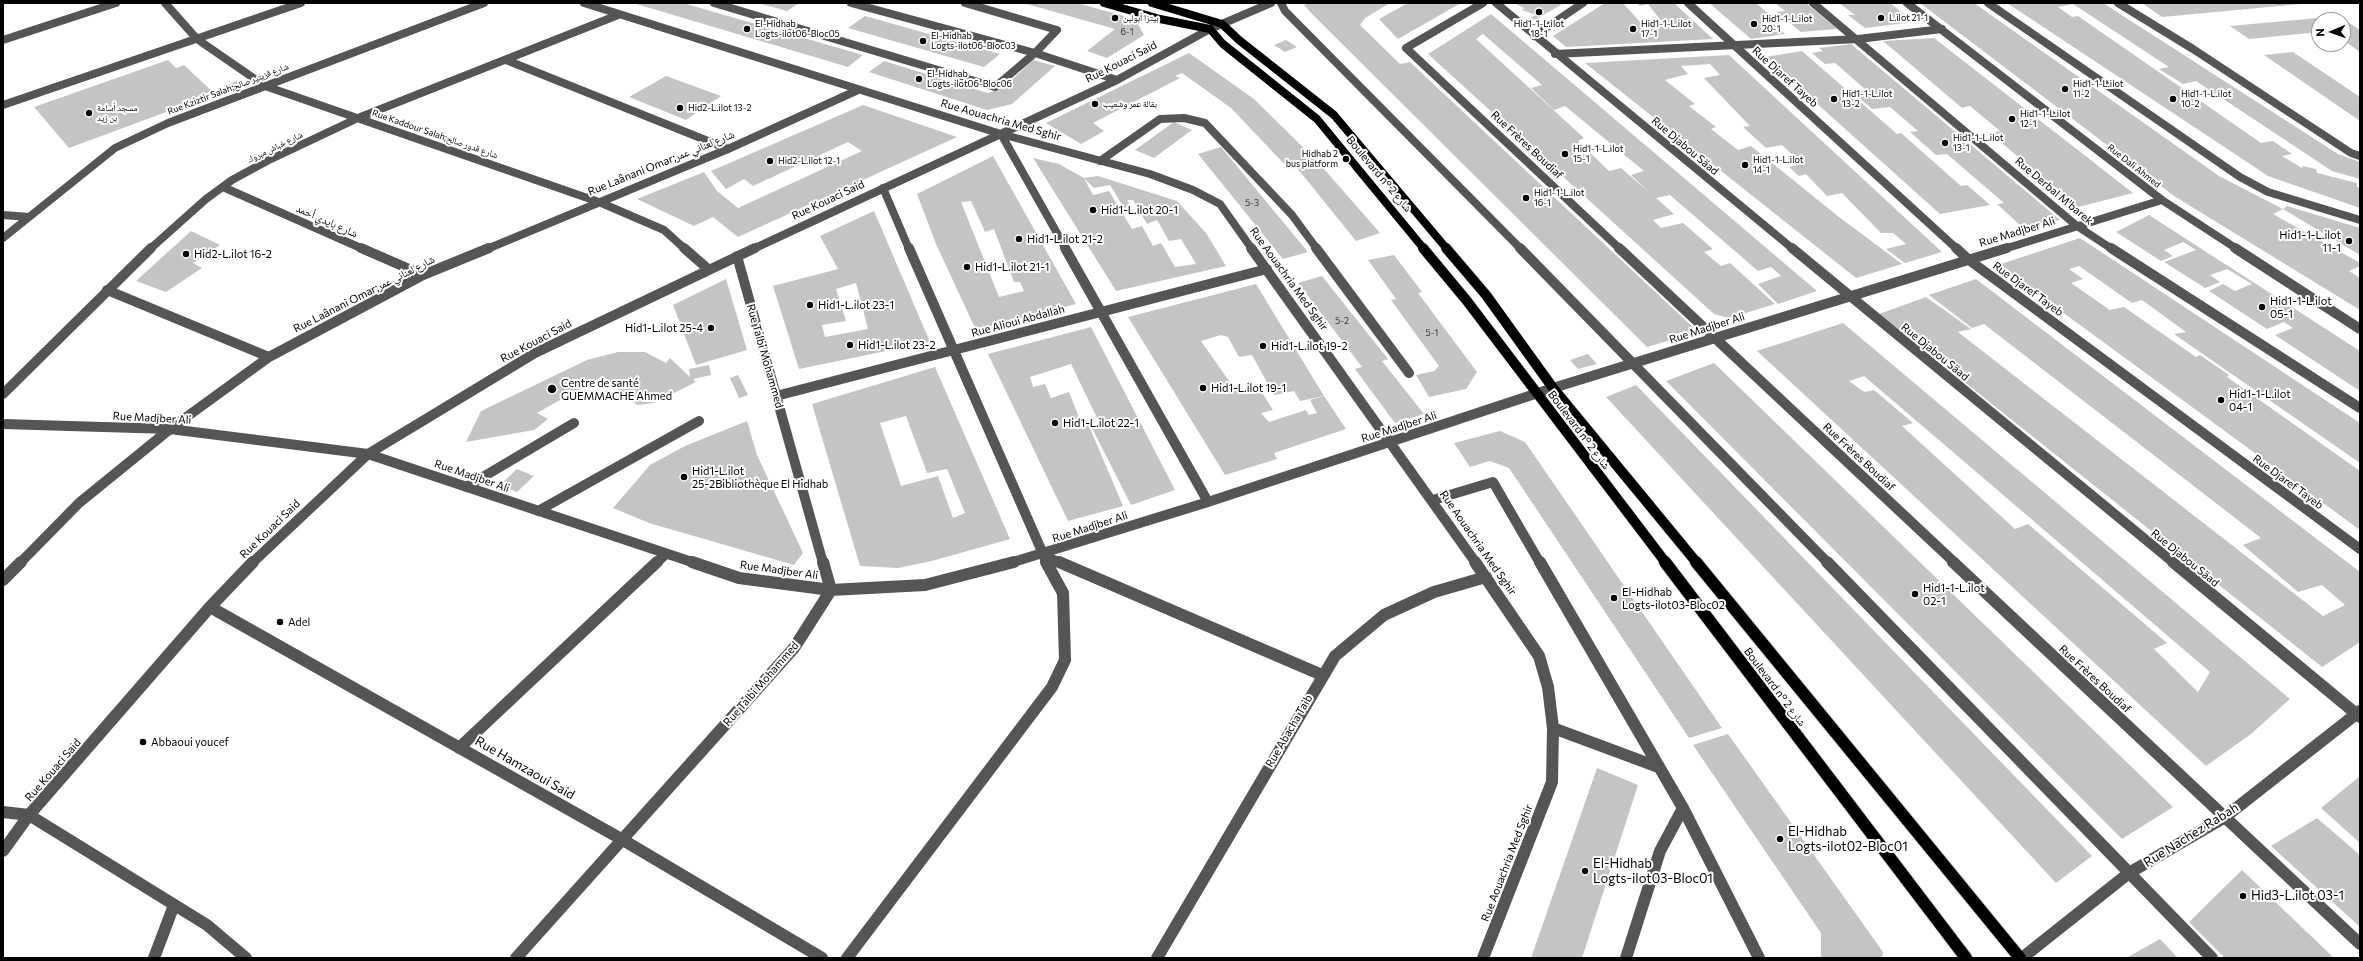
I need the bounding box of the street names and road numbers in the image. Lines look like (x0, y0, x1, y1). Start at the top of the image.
street label: Rue Kouaci Said (1083, 38, 1159, 86)
street label: Rue Djaref Tayeb (1749, 44, 1821, 110)
street label: Rue Kziztir Salah;شارع قزيتير صالح (166, 61, 290, 117)
street label: Rue Aouachria Med Sghir (939, 96, 1063, 144)
street label: Rue Kaddour Salah;شارع قدور صالح (371, 107, 499, 161)
street label: Rue Frères Boudiaf (1488, 108, 1566, 182)
street label: Rue Djabou Säad (1649, 114, 1721, 178)
street label: Rue Laânani Omar;شارع لعناني عمر (586, 127, 736, 199)
street label: شارع خباش مبروك (246, 129, 304, 165)
street label: Boulevard n° شارع 2 (1343, 133, 1415, 215)
street label: Rue Dali Ahmed (2105, 142, 2163, 190)
street label: Rue Derbal M'barek (2012, 155, 2096, 227)
street label: Rue Kouaci Said (790, 177, 866, 223)
street label: شارع بايدي أحمد (294, 202, 360, 240)
street label: Rue Madjber Ali (1977, 214, 2057, 250)
street label: Rue Aouachria Med Sghir (1247, 225, 1331, 333)
street label: Rue Laânani Omar;شارع لعناني عمر (291, 253, 437, 335)
street label: Rue Djaref Tayeb (1990, 259, 2066, 319)
street label: Rue Talbi Mohammed (744, 302, 786, 410)
street label: Rue Alioui Abdallah (970, 302, 1066, 340)
street label: Rue Madjber Ali (1668, 310, 1746, 346)
street label: Rue Kouaci Said (498, 317, 574, 365)
street label: Rue Djabou Säad (1898, 321, 1972, 383)
street label: Boulevard n° شارع 2 (1545, 388, 1613, 472)
street label: Rue Madjber Ali (112, 409, 192, 427)
street label: Rue Madjber Ali (1360, 409, 1438, 445)
street label: Rue Frères Boudiaf (1820, 420, 1898, 494)
street label: Rue Djaref Tayeb (2250, 452, 2326, 512)
street label: Rue Madjber Ali (433, 457, 511, 495)
street label: Rue Aouachria Med Sghir (1437, 488, 1519, 598)
street label: Rue Kouaci Said (237, 497, 303, 561)
street label: Rue Madjber Ali (1051, 509, 1129, 545)
street label: Rue Djabou Säad (2148, 527, 2222, 589)
street label: Rue Madjber Ali (739, 558, 819, 582)
street label: Rue Talbi Mohammed (721, 639, 801, 729)
street label: Rue Frères Boudiaf (2056, 642, 2134, 716)
street label: Boulevard n° شارع 2 (1741, 645, 1809, 729)
street label: Rue Abacha Taib (1263, 692, 1315, 770)
street label: Rue Hamzaoui Said (472, 733, 578, 803)
street label: Rue Kouaci Said (22, 736, 84, 804)
street label: Rue Nachez Rabah (2141, 800, 2241, 870)
street label: Rue Aouachria Med Sghir (1478, 802, 1536, 924)

